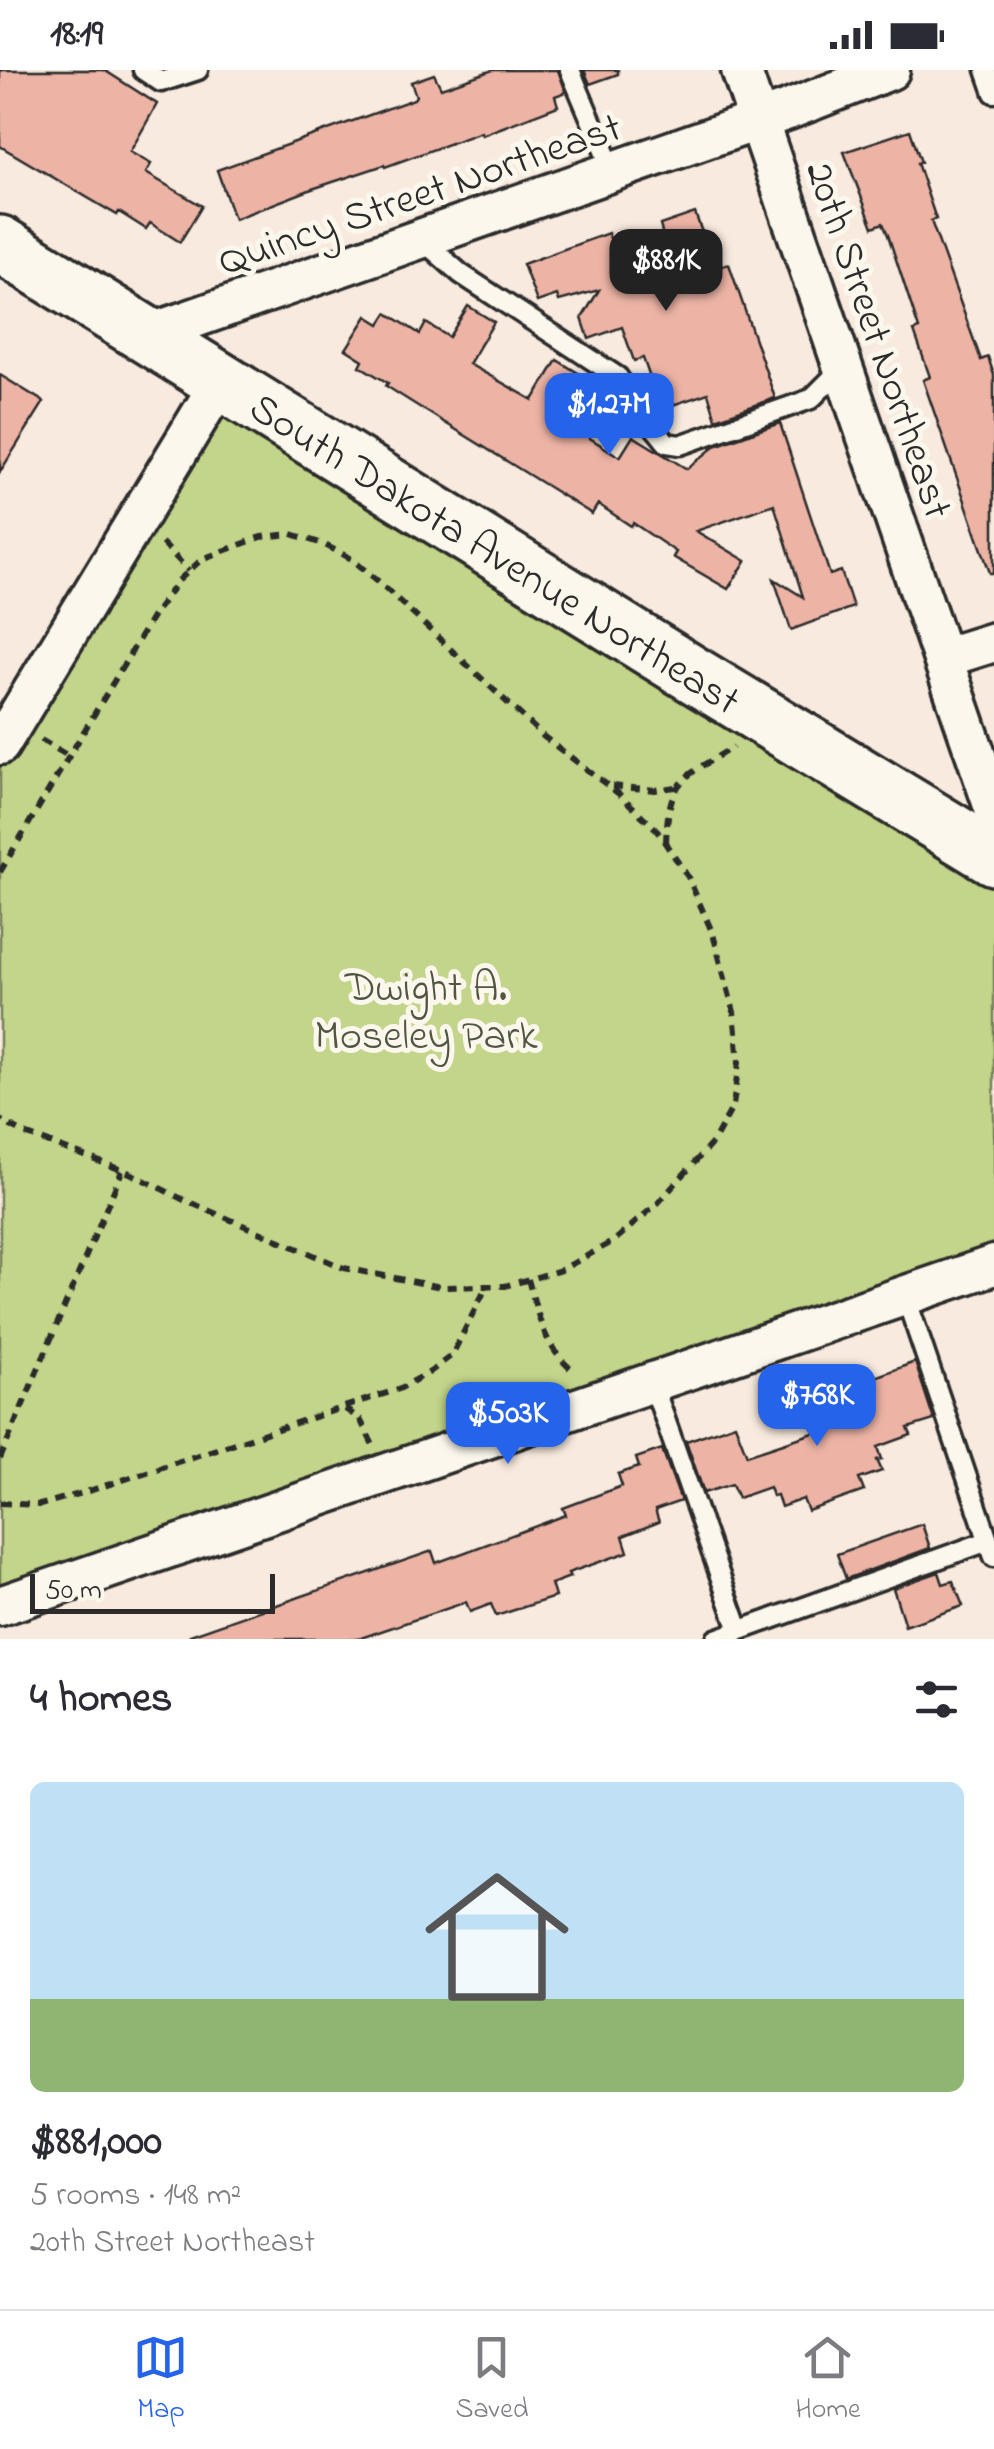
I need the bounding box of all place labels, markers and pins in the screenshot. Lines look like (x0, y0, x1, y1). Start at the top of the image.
pin: $881K (596, 229, 736, 314)
pin: $1.27M (528, 373, 690, 458)
pin: $768K (747, 1364, 887, 1449)
pin: $503K (438, 1382, 578, 1467)

